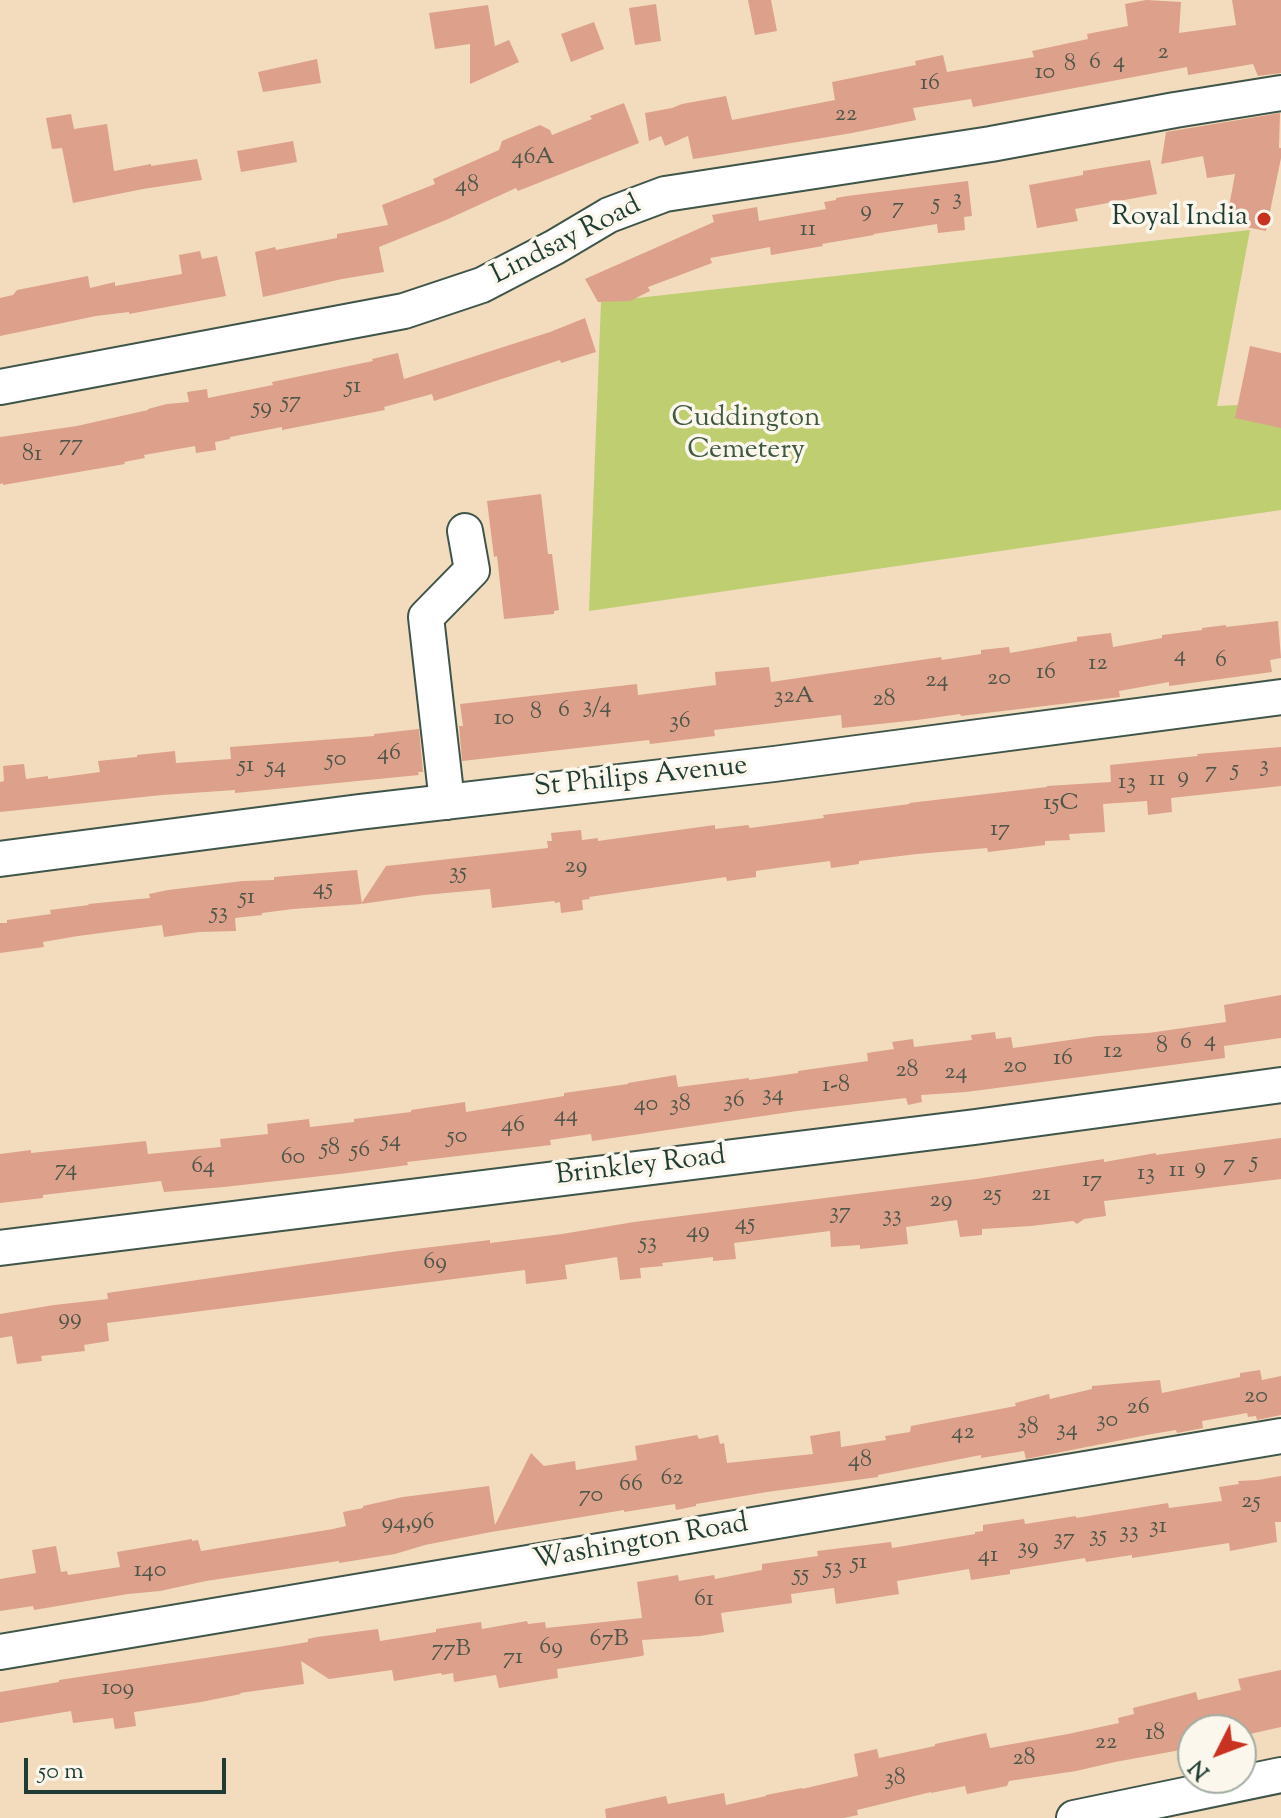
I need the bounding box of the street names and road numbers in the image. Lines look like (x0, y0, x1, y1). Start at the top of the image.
street label: Lindsay Road (487, 190, 647, 294)
street label: St Philips Avenue (533, 751, 749, 807)
street label: Brinkley Road (554, 1141, 728, 1195)
street label: Washington Road (531, 1509, 751, 1579)

